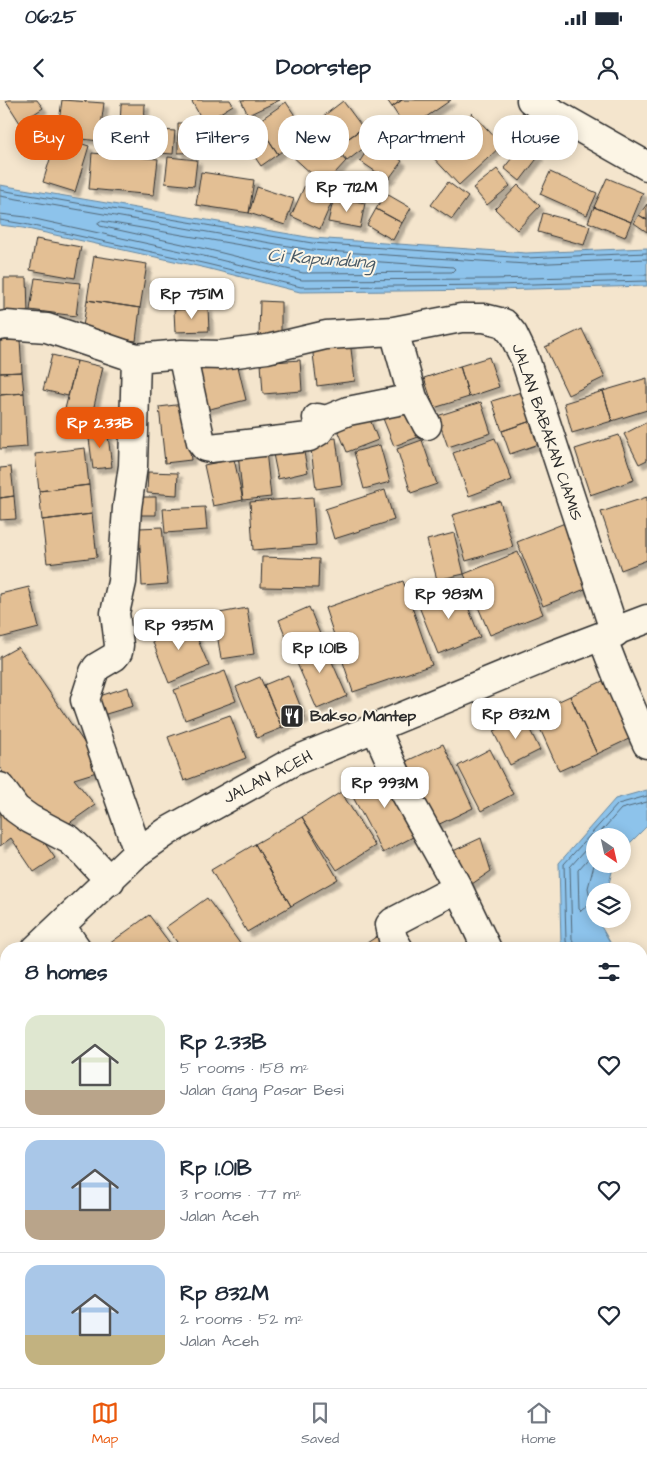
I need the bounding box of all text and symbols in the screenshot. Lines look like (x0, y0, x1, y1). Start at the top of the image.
text: 06:25 (25, 4, 76, 31)
text: Doorstep (276, 52, 371, 83)
icon: back (25, 54, 53, 82)
icon: person (594, 54, 622, 82)
chip: Buy (15, 115, 83, 160)
chip: Rent (93, 115, 168, 160)
chip: Filters (178, 115, 268, 160)
chip: New (278, 115, 349, 160)
chip: Apartment (359, 115, 483, 160)
chip: House (493, 115, 578, 160)
pin: Rp 712M (301, 170, 393, 213)
text: Rp 712M (317, 176, 378, 198)
water label: Ci Kapundung (266, 243, 377, 276)
pin: Rp 751M (146, 278, 238, 320)
text: Rp 751M (160, 283, 224, 305)
street label: JALAN BABAKAN CIAMIS (506, 340, 588, 524)
pin: Rp 2.33B (48, 406, 152, 449)
text: Rp 2.33B (67, 412, 133, 434)
pin: Rp 983M (403, 578, 495, 620)
text: Rp 983M (415, 583, 483, 605)
pin: Rp 935M (133, 608, 225, 651)
text: Rp 935M (145, 614, 213, 636)
pin: Rp 1.01B (268, 632, 372, 674)
text: Rp 1.01B (293, 637, 347, 659)
pin: Rp 832M (470, 698, 562, 740)
restaurant icon: Bakso Mantep (279, 703, 305, 729)
text: Rp 832M (482, 703, 550, 725)
place label: Bakso Mantep (310, 705, 416, 727)
street label: JALAN ACEH (220, 745, 317, 809)
pin: Rp 993M (339, 766, 431, 809)
text: Rp 993M (352, 772, 418, 794)
north arrow (586, 828, 631, 872)
map controls (586, 828, 631, 928)
button: layers (586, 883, 631, 928)
text: 8 homes (25, 958, 107, 987)
icon: filters (595, 958, 623, 986)
text: Rp 2.33B (180, 1028, 266, 1057)
icon: home (65, 1035, 125, 1095)
icon: heart (595, 1051, 623, 1079)
text: 5 rooms · 158 m² (180, 1057, 309, 1079)
text: Jalan Gang Pasar Besi (180, 1079, 344, 1101)
text: Rp 1.01B (180, 1154, 252, 1183)
icon: home (65, 1160, 125, 1220)
icon: heart (595, 1176, 623, 1204)
text: 3 rooms · 77 m² (180, 1183, 301, 1205)
text: Jalan Aceh (180, 1205, 259, 1227)
text: Rp 832M (180, 1279, 269, 1308)
icon: home (65, 1285, 125, 1345)
icon: heart (595, 1301, 623, 1329)
text: 2 rooms · 52 m² (180, 1308, 303, 1330)
text: Jalan Aceh (180, 1330, 259, 1352)
tab: Map (91, 1399, 119, 1449)
tab: Saved (301, 1399, 339, 1449)
tab: Home (521, 1399, 556, 1449)

